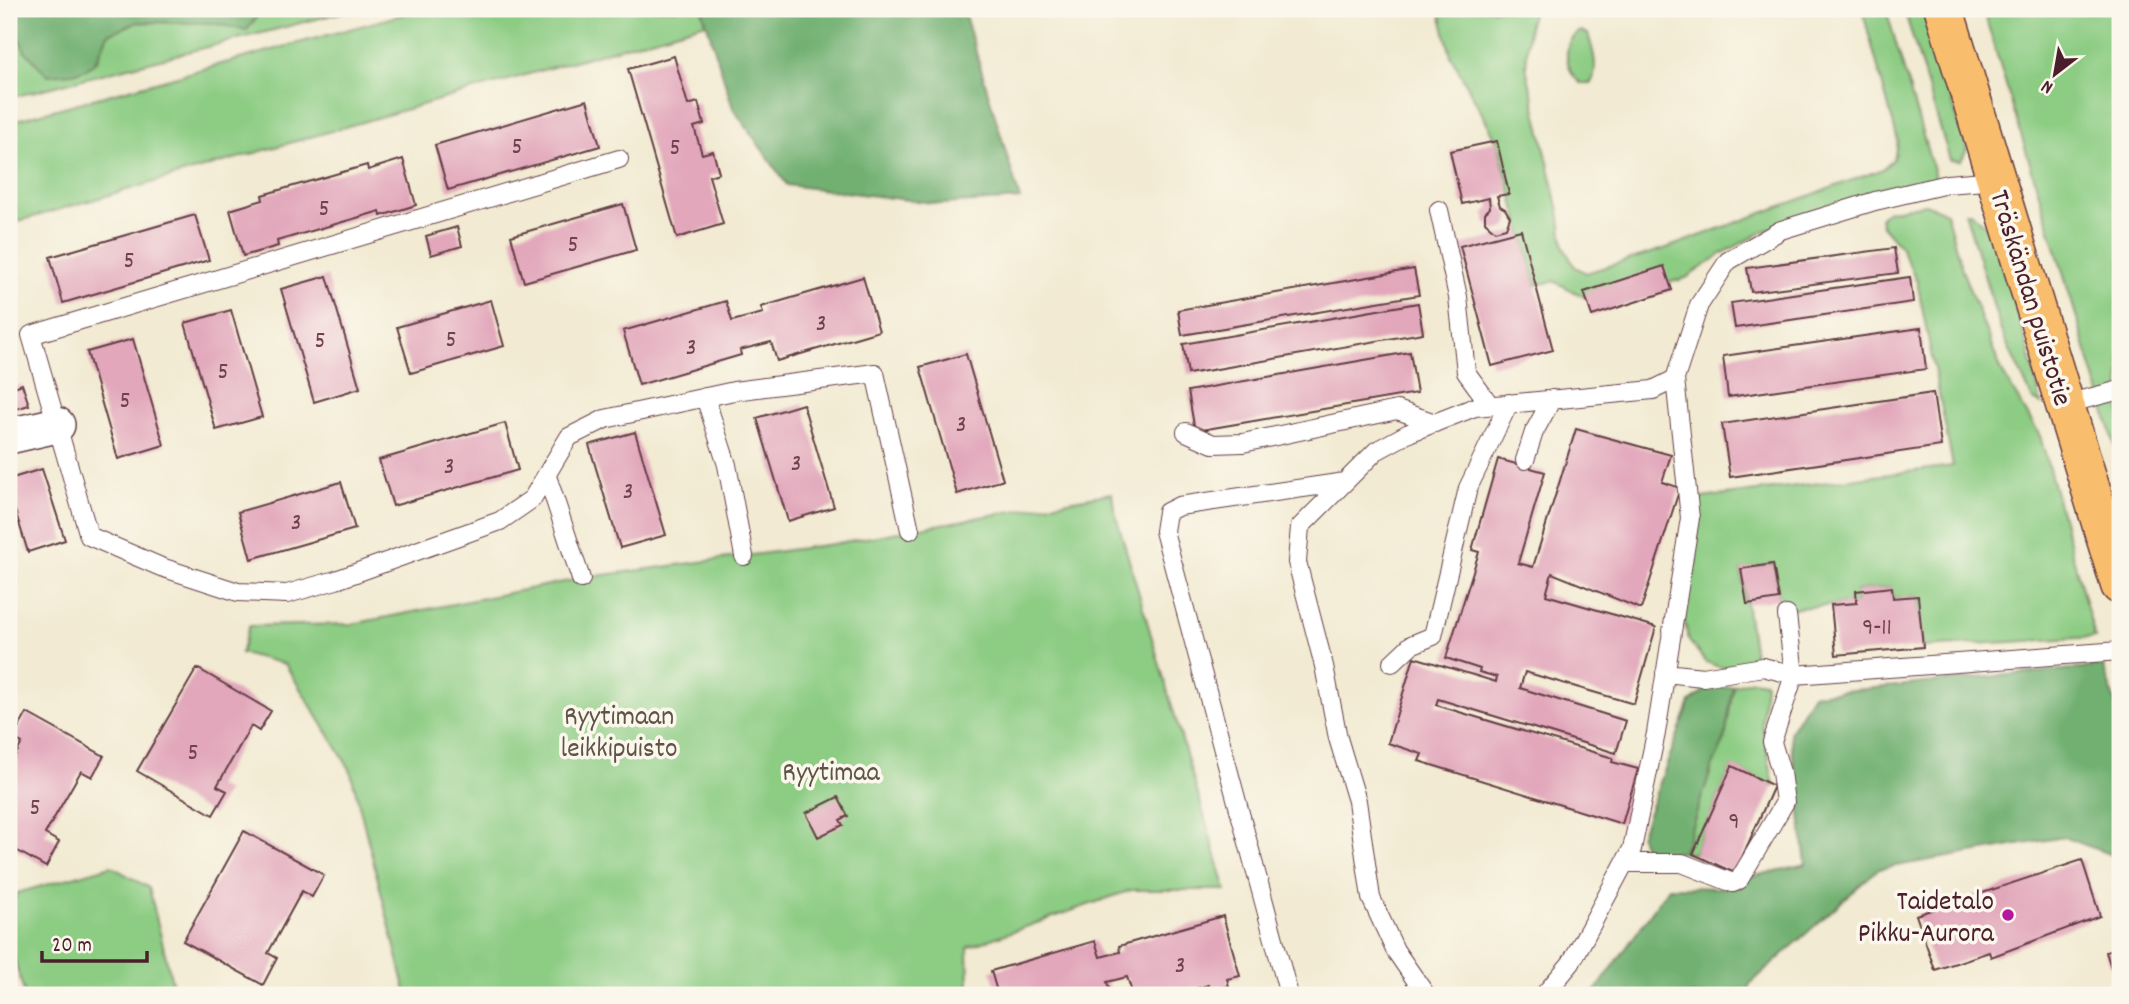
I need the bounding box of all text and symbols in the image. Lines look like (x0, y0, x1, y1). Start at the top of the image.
north arrow (2021, 38, 2090, 108)
text: N (2037, 72, 2059, 100)
house number: 5 (511, 131, 523, 165)
house number: 5 (669, 132, 681, 166)
street label: Träskändan puistotie (1976, 186, 2080, 411)
house number: 5 (318, 193, 330, 227)
house number: 5 (567, 229, 579, 263)
house number: 5 (123, 245, 135, 279)
house number: 3 (816, 308, 826, 342)
house number: 5 (445, 324, 457, 358)
house number: 5 (314, 325, 326, 359)
house number: 3 (686, 332, 696, 366)
house number: 5 (217, 356, 229, 390)
house number: 5 (119, 385, 131, 419)
house number: 3 (956, 409, 966, 443)
house number: 3 (791, 448, 801, 482)
house number: 3 (444, 451, 454, 485)
house number: 3 (623, 476, 633, 510)
house number: 3 (291, 507, 301, 541)
house number: 9-11 (1862, 612, 1892, 646)
park label: Ryytimaan leikkipuisto (561, 699, 677, 771)
house number: 5 (187, 737, 199, 771)
park label: Ryytimaa (782, 755, 880, 795)
house number: 5 (29, 792, 41, 826)
house number: 9 (1729, 806, 1740, 840)
place label: Taidetalo Pikku-Aurora (1858, 884, 1995, 956)
marker: Taidetalo Pikku-Aurora (2000, 907, 2016, 923)
scale bar (42, 920, 147, 964)
text: 20 m (52, 932, 92, 962)
house number: 3 (1175, 950, 1185, 984)

